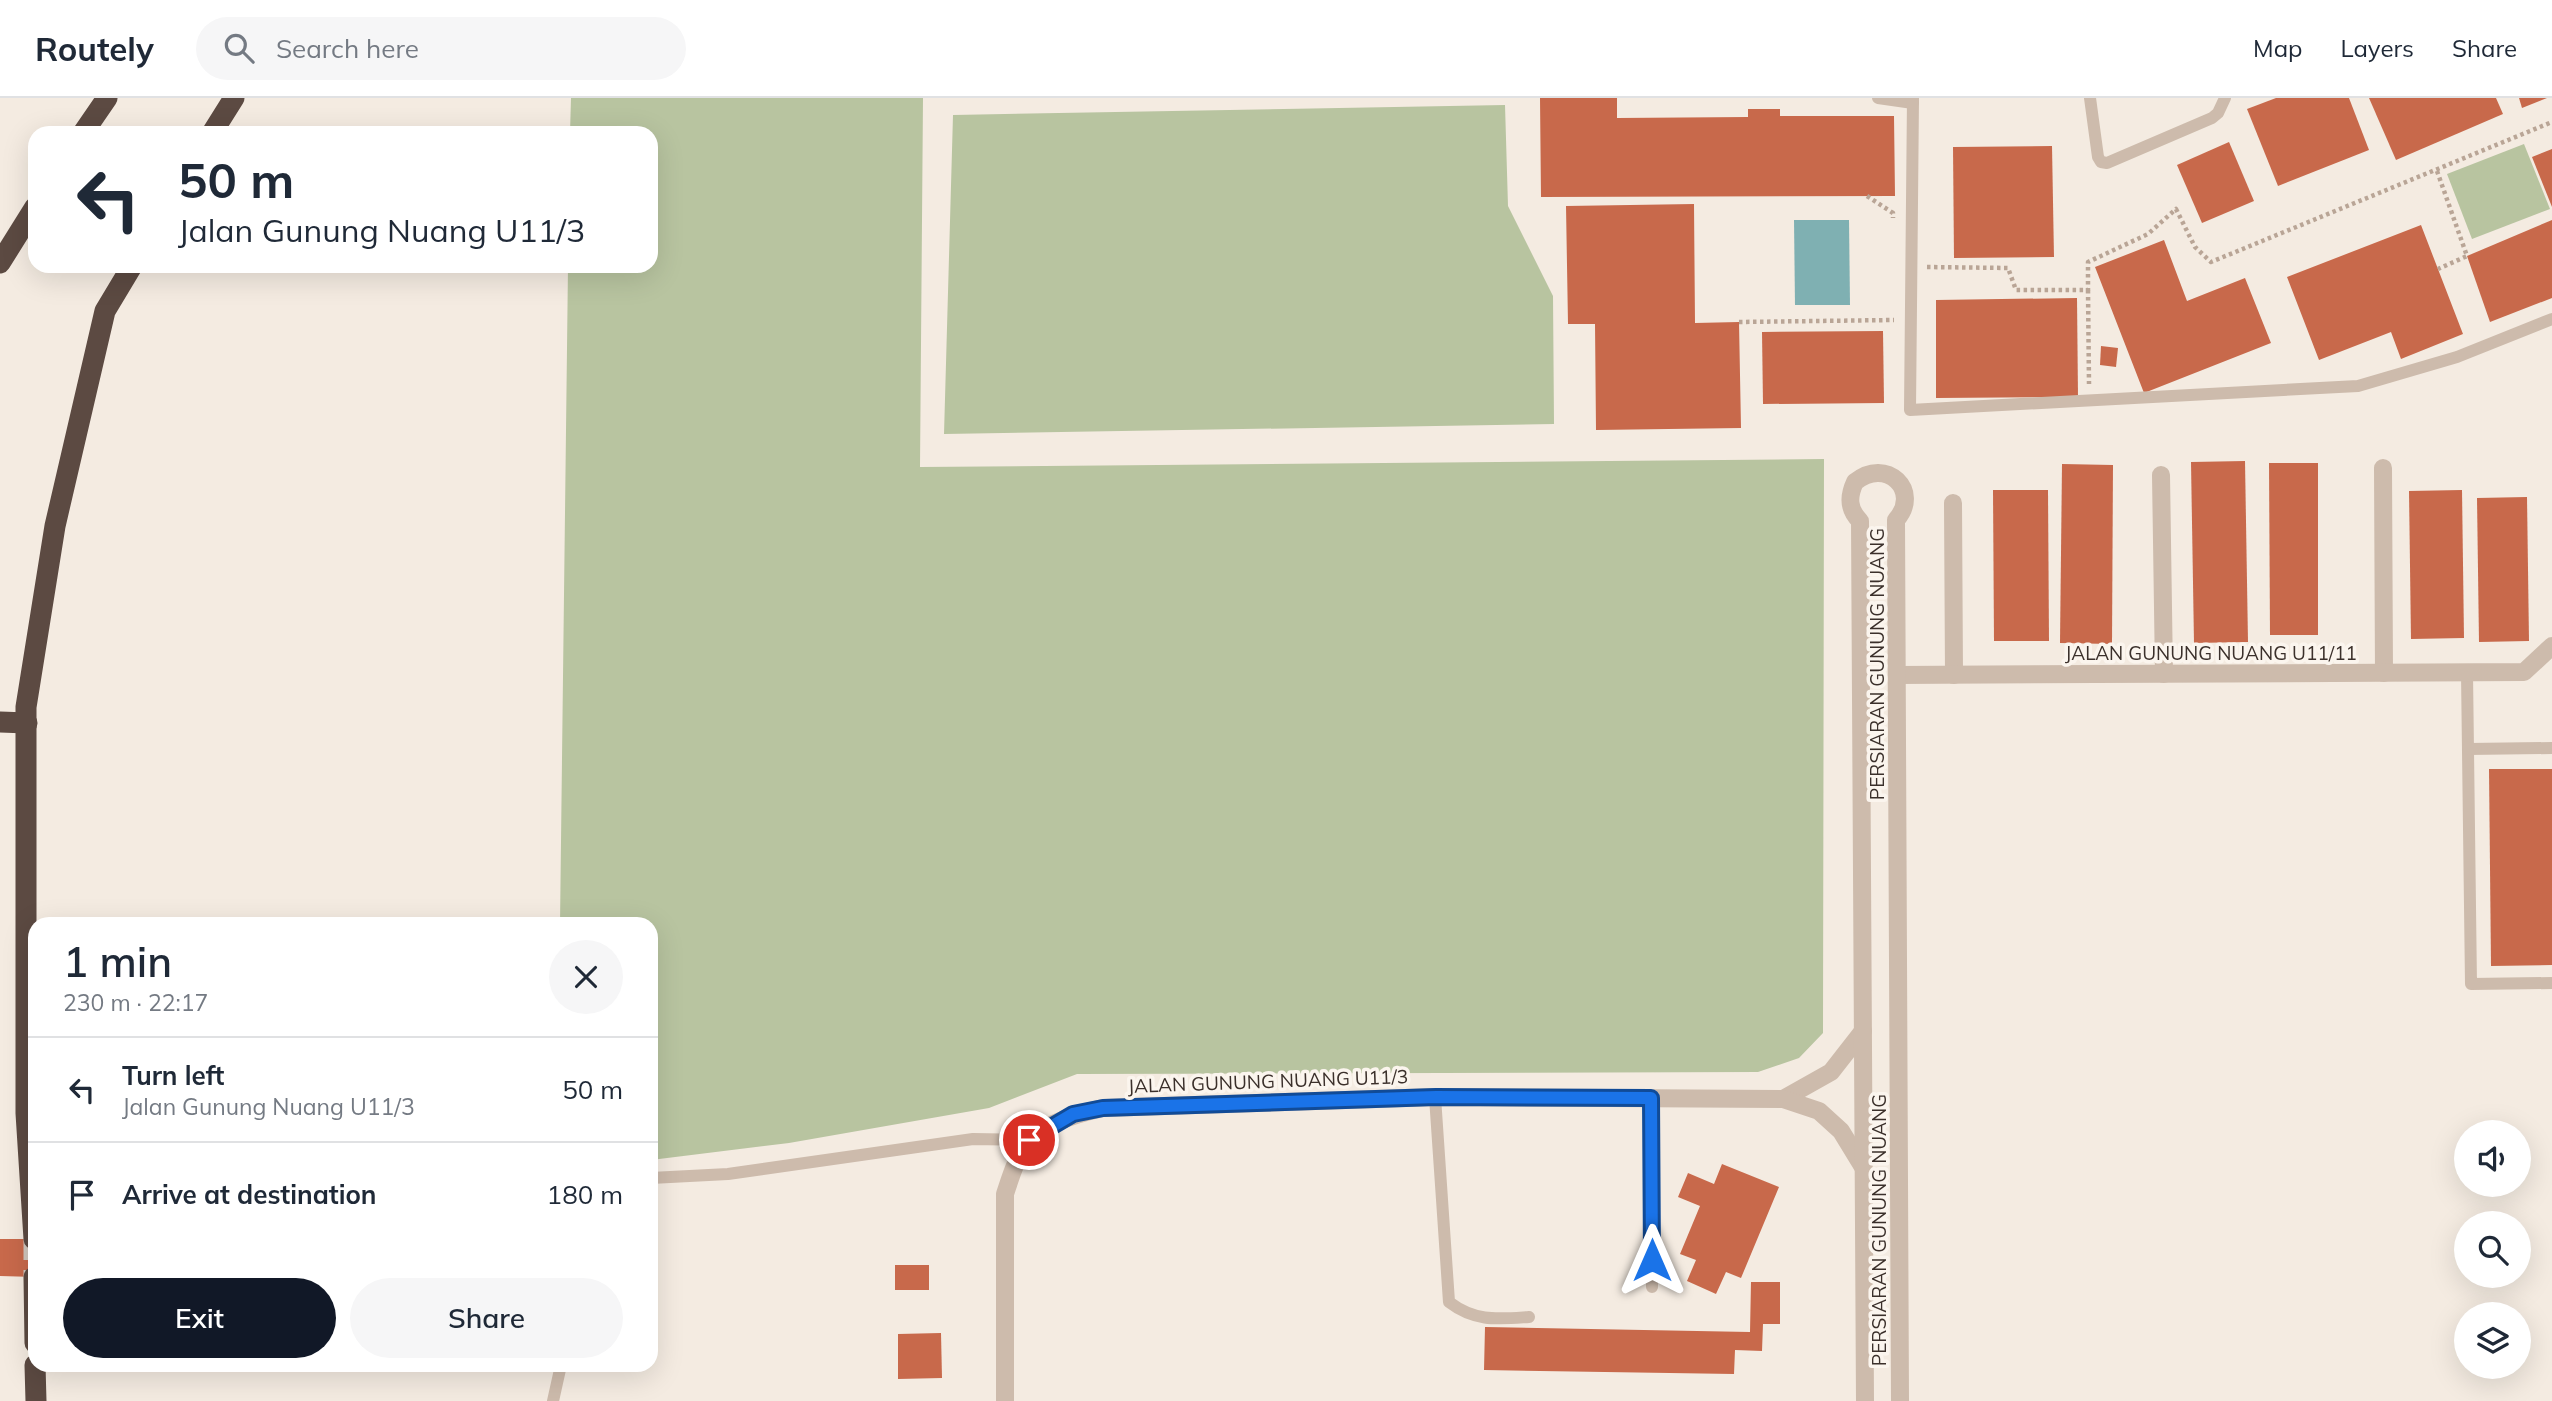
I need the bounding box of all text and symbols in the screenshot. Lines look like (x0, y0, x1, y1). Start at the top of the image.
search box (196, 17, 686, 80)
text: Routely (35, 28, 154, 69)
icon: search (220, 29, 258, 67)
text: Search here (276, 32, 419, 65)
text: Map (2253, 33, 2302, 63)
text: Layers (2340, 33, 2414, 63)
text: Share (2452, 33, 2517, 63)
text: 50 m (178, 149, 294, 210)
icon: left (63, 154, 154, 245)
text: Jalan Gunung Nuang U11/3 (178, 210, 585, 250)
street label: PERSIARAN GUNUNG NUANG (1865, 528, 1889, 800)
street label: JALAN GUNUNG NUANG U11/11 (2065, 641, 2357, 665)
text: 1 min (63, 935, 172, 988)
button: close (549, 940, 623, 1014)
text: 230 m · 22:17 (63, 988, 208, 1017)
text: Turn left (122, 1059, 224, 1092)
street label: JALAN GUNUNG NUANG U11/3 (1127, 1064, 1409, 1098)
icon: left (63, 1071, 101, 1109)
text: 50 m (562, 1073, 623, 1106)
text: Jalan Gunung Nuang U11/3 (122, 1092, 415, 1121)
street label: PERSIARAN GUNUNG NUANG (1867, 1094, 1891, 1366)
pin (999, 1110, 1059, 1170)
map controls (2454, 1120, 2531, 1379)
button: sound (2454, 1120, 2531, 1197)
icon: arrive (1010, 1121, 1048, 1159)
icon: arrive (63, 1176, 101, 1214)
text: Arrive at destination (122, 1178, 377, 1211)
text: 180 m (547, 1178, 623, 1211)
button: search (2454, 1211, 2531, 1288)
position arrow (1615, 1223, 1689, 1297)
button: Exit (63, 1278, 336, 1358)
button: Share (350, 1278, 623, 1358)
button: layers (2454, 1302, 2531, 1379)

